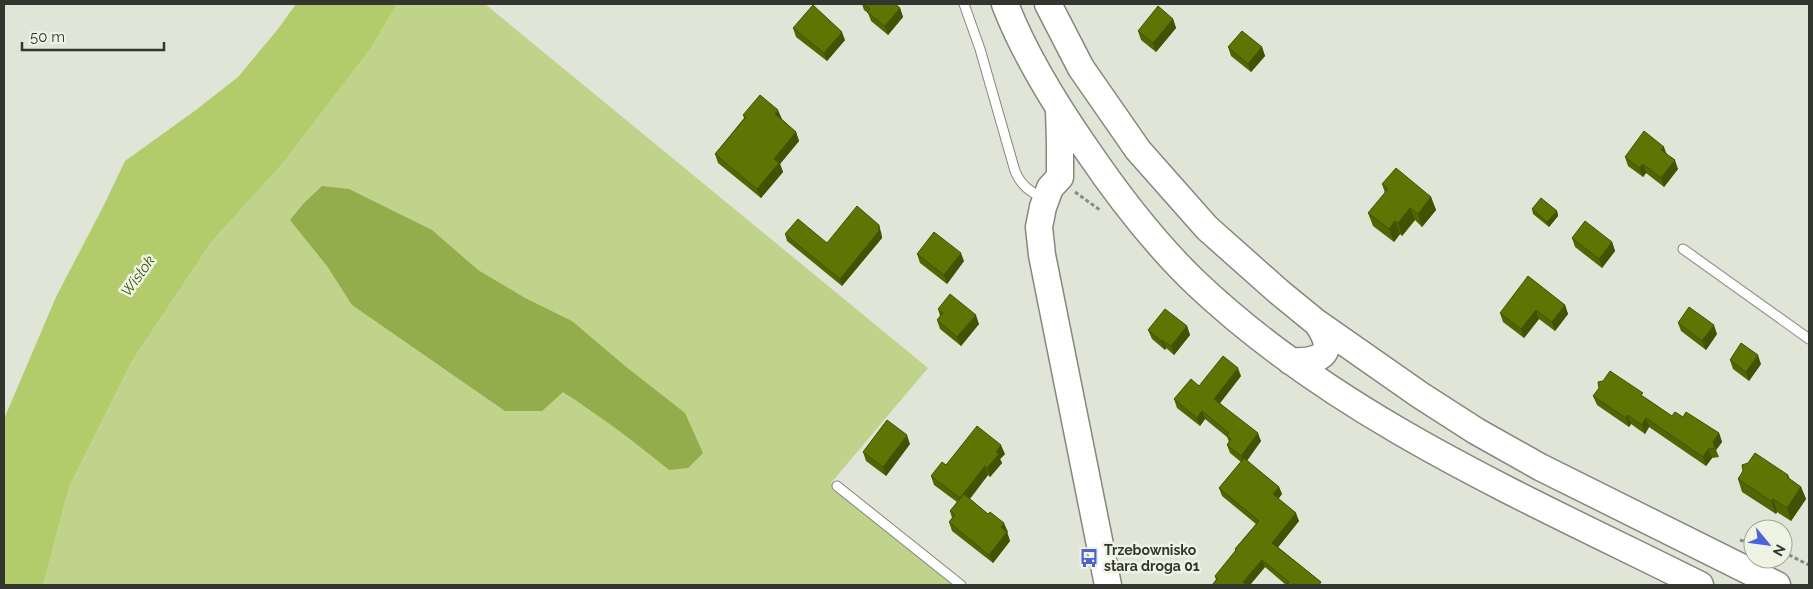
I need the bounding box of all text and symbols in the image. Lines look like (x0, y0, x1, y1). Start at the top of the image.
scale bar (22, 20, 165, 52)
text: 50 m (30, 28, 65, 46)
water label: Wisłok (117, 252, 159, 300)
north arrow (1743, 519, 1793, 569)
place label: Trzebownisko stara droga 01 (1104, 542, 1200, 574)
text: N (1770, 542, 1789, 559)
bus stop icon: Trzebownisko stara droga 01 (1078, 547, 1100, 569)

